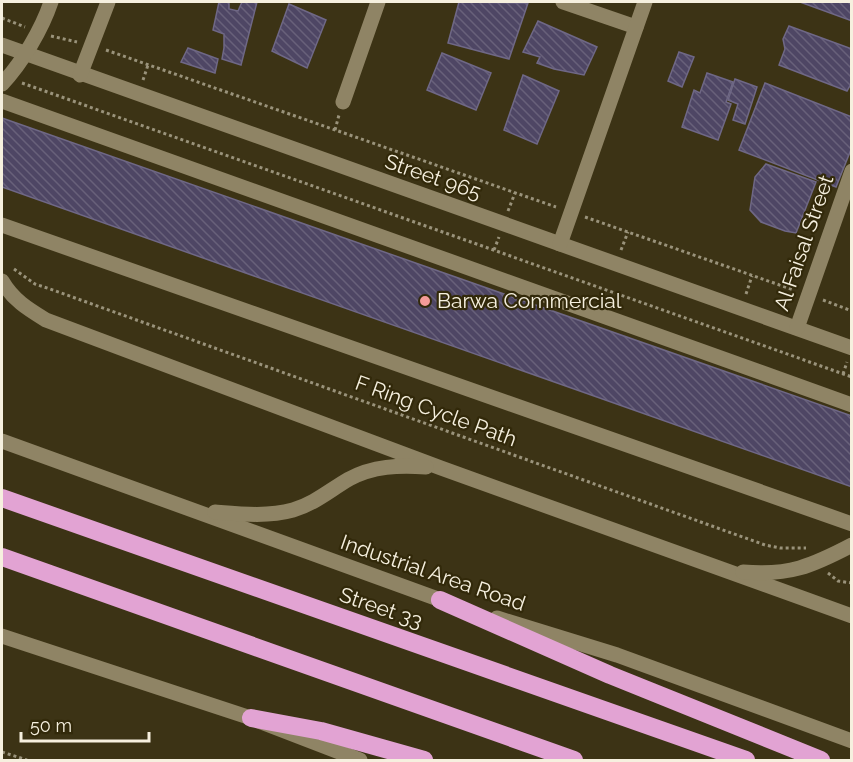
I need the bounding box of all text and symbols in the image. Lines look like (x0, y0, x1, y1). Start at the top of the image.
street label: Street 965 (382, 148, 485, 205)
street label: Al Faisal Street (769, 172, 838, 314)
place label: Barwa Commercial (437, 288, 622, 313)
marker: Barwa Commercial (418, 294, 432, 308)
street label: F Ring Cycle Path (352, 370, 520, 451)
street label: Industrial Area Road (337, 529, 529, 616)
street label: Street 33 (336, 582, 426, 633)
scale bar (21, 705, 148, 743)
text: 50 m (30, 715, 72, 736)

